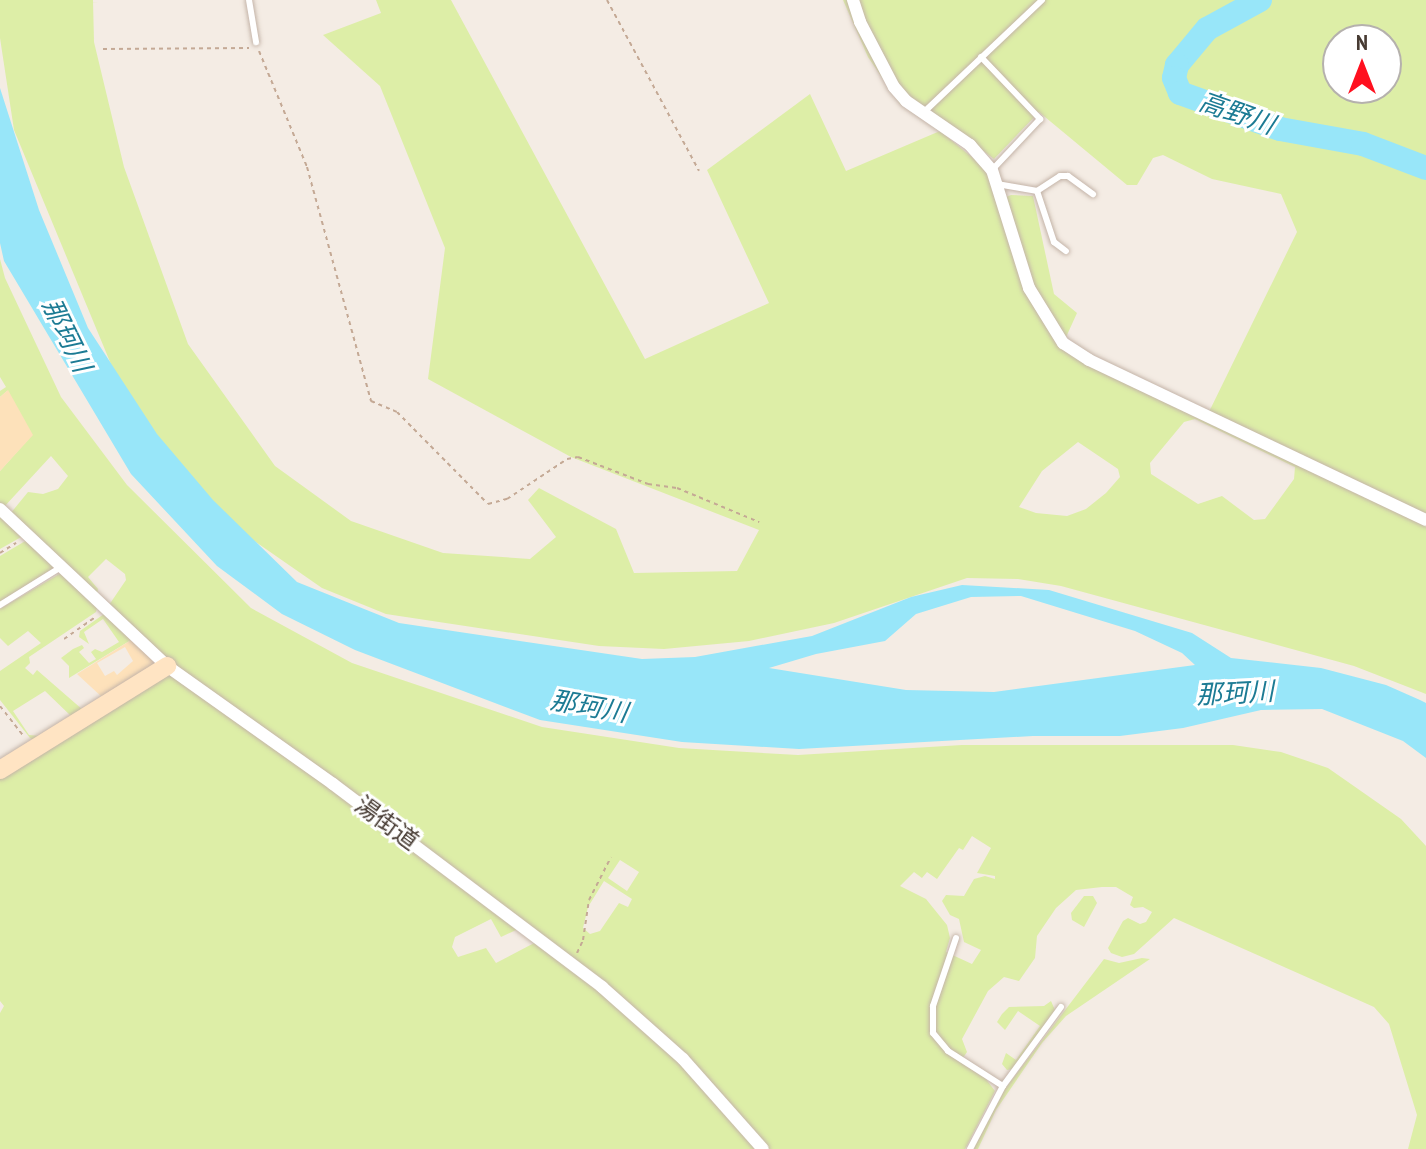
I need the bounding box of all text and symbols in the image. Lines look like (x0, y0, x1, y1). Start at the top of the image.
north arrow (1322, 24, 1402, 104)
text: N (1356, 28, 1368, 56)
water label: 高野川 (1195, 86, 1279, 140)
water label: 那珂川 (36, 293, 98, 377)
water label: 那珂川 (1195, 675, 1275, 711)
water label: 那珂川 (548, 684, 630, 728)
street label: 湯街道 (349, 790, 425, 856)

